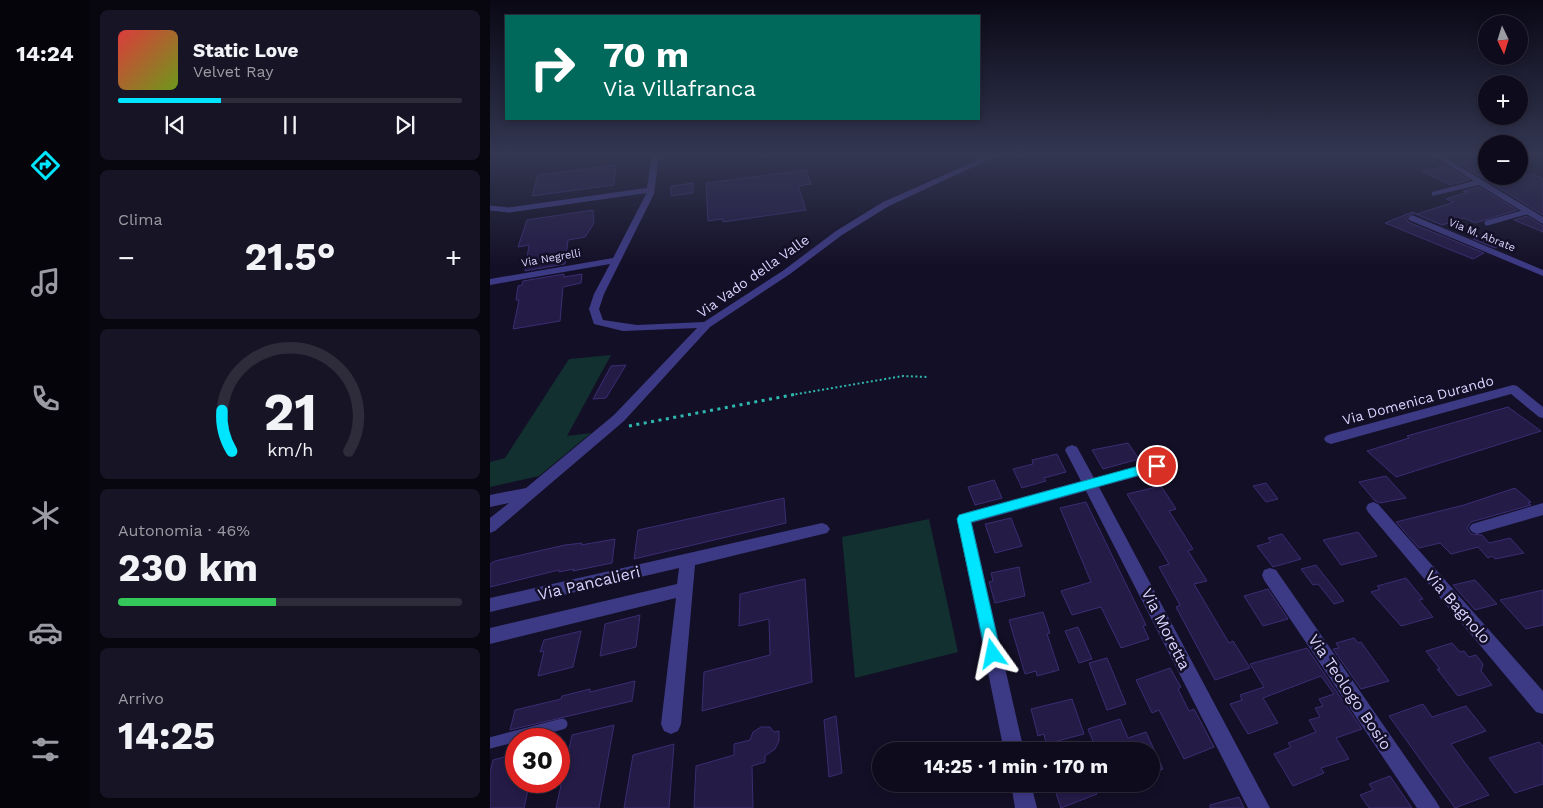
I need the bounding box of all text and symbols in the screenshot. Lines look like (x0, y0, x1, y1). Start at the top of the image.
north arrow (1478, 15, 1528, 65)
map controls (1478, 15, 1528, 185)
text: 70 m (603, 34, 689, 76)
icon: right (520, 35, 585, 100)
text: Static Love (193, 39, 298, 62)
text: 14:24 (16, 41, 74, 66)
text: Velvet Ray (193, 62, 273, 81)
button: + (1478, 75, 1528, 125)
text: Via Villafranca (603, 76, 756, 101)
icon: previous (161, 111, 189, 139)
icon: pause (276, 111, 304, 139)
icon: next (391, 111, 419, 139)
button: − (1478, 135, 1528, 185)
icon: directions (28, 148, 63, 183)
text: Clima (118, 210, 162, 229)
street label: Via M. Abrate (1447, 216, 1517, 254)
street label: Via Vado della Valle (694, 231, 812, 321)
text: 21.5° (244, 235, 336, 279)
text: − (118, 241, 135, 274)
text: + (445, 241, 462, 274)
street label: Via Negrelli (520, 246, 582, 270)
icon: music (28, 265, 63, 300)
street label: Via Domenica Durando (1341, 372, 1495, 428)
icon: phone (28, 381, 63, 416)
text: 21 (263, 382, 317, 443)
text: km/h (267, 439, 313, 460)
pin (1136, 445, 1178, 487)
icon: arrive (1143, 452, 1171, 480)
icon: climate (28, 498, 63, 533)
text: Autonomia · 46% (118, 521, 250, 540)
text: 230 km (118, 546, 258, 590)
street label: Via Pancalieri (536, 562, 642, 604)
street label: Via Bagnolo (1421, 567, 1495, 647)
street label: Via Moretta (1137, 585, 1195, 673)
icon: car (28, 615, 63, 650)
position arrow (966, 627, 1018, 679)
street label: Via Teologo Bosio (1304, 631, 1396, 753)
text: Arrivo (118, 689, 164, 708)
text: 14:25 (118, 714, 215, 758)
speed limit sign: 30 (505, 728, 570, 793)
icon: filters (28, 732, 63, 767)
text: 14:25 · 1 min · 170 m (924, 755, 1108, 778)

